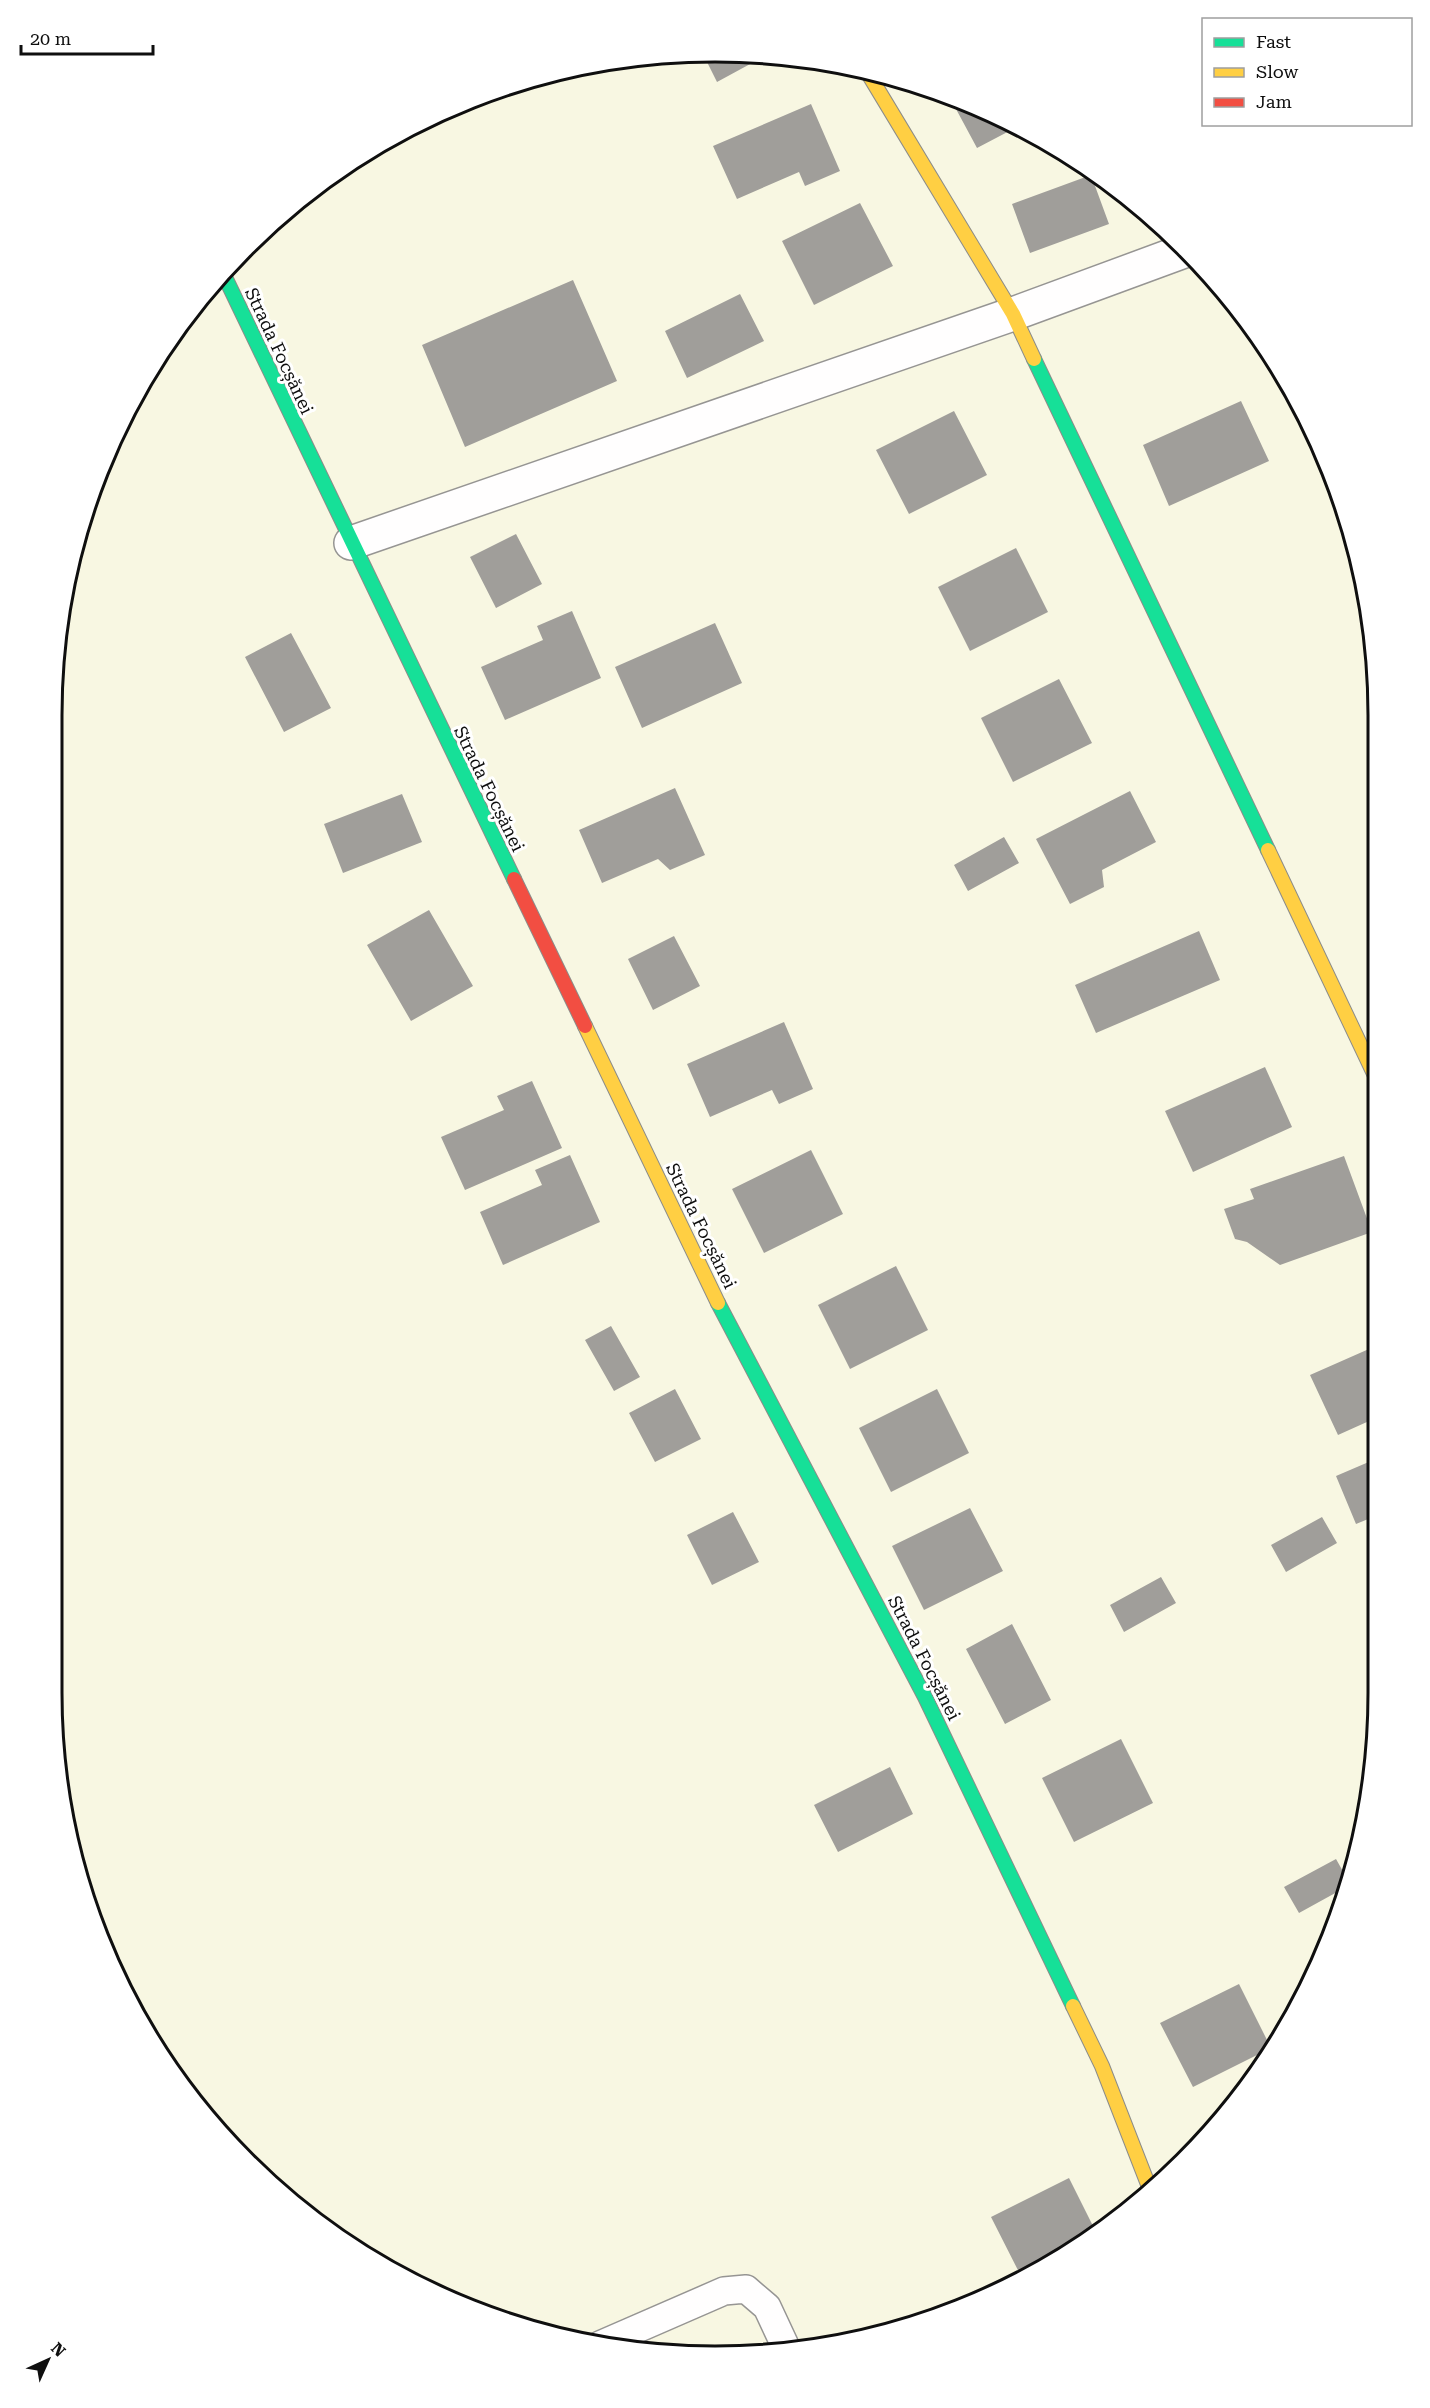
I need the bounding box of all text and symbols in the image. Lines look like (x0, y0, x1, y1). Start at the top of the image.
scale bar (21, 18, 153, 56)
legend (1202, 18, 1412, 126)
text: 20 m (30, 28, 71, 49)
text: Fast (1256, 31, 1291, 52)
text: Slow (1256, 61, 1298, 82)
text: Jam (1256, 91, 1292, 112)
street label: Strada Focșănei (240, 284, 318, 418)
street label: Strada Focșănei (449, 723, 529, 856)
street label: Strada Focșănei (661, 1160, 741, 1293)
street label: Strada Focșănei (883, 1592, 965, 1724)
north arrow (18, 2330, 78, 2390)
text: N (47, 2339, 69, 2361)

